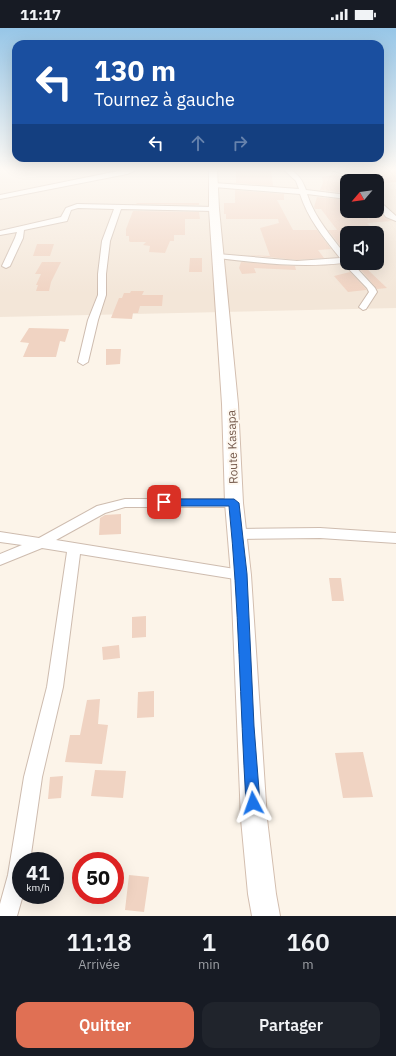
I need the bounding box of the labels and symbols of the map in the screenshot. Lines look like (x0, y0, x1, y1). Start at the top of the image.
north arrow (340, 174, 384, 218)
street label: Route Kasapa (223, 409, 241, 484)
pin (147, 485, 181, 519)
position arrow (232, 782, 274, 824)
speed limit sign: 50 (72, 852, 124, 904)

